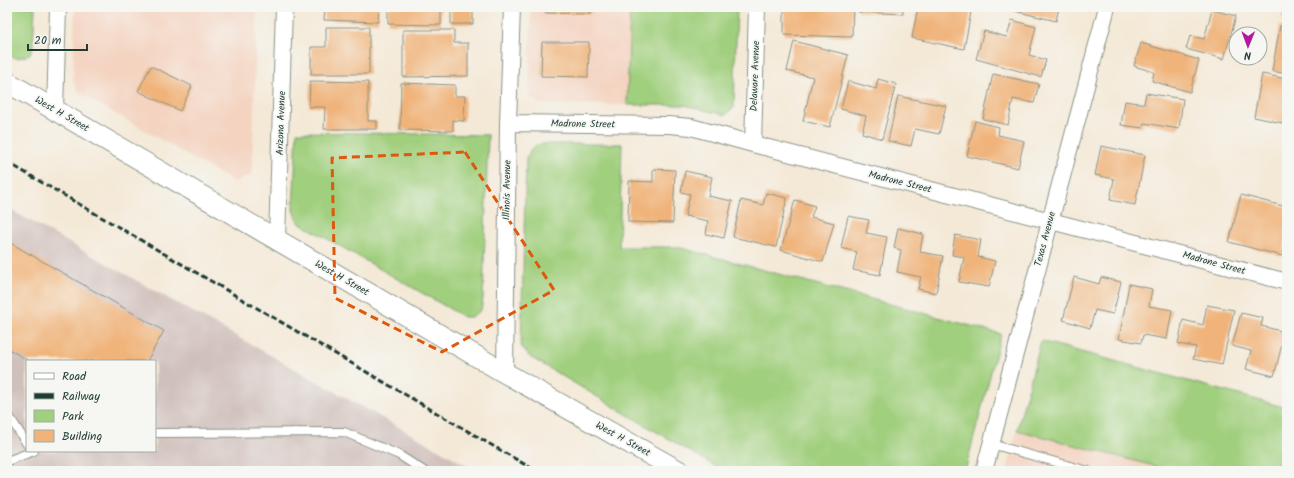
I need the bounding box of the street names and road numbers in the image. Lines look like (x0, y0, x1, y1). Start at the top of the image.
street label: Delaware Avenue (746, 40, 764, 112)
street label: Arizona Avenue (272, 90, 290, 155)
street label: West H Street (32, 92, 92, 136)
street label: Madrone Street (551, 115, 616, 133)
street label: Illinois Avenue (498, 159, 516, 220)
street label: Madrone Street (867, 166, 933, 198)
street label: Texas Avenue (1030, 209, 1060, 268)
street label: Madrone Street (1181, 247, 1247, 279)
street label: West H Street (312, 256, 372, 300)
street label: West H Street (593, 417, 653, 461)

